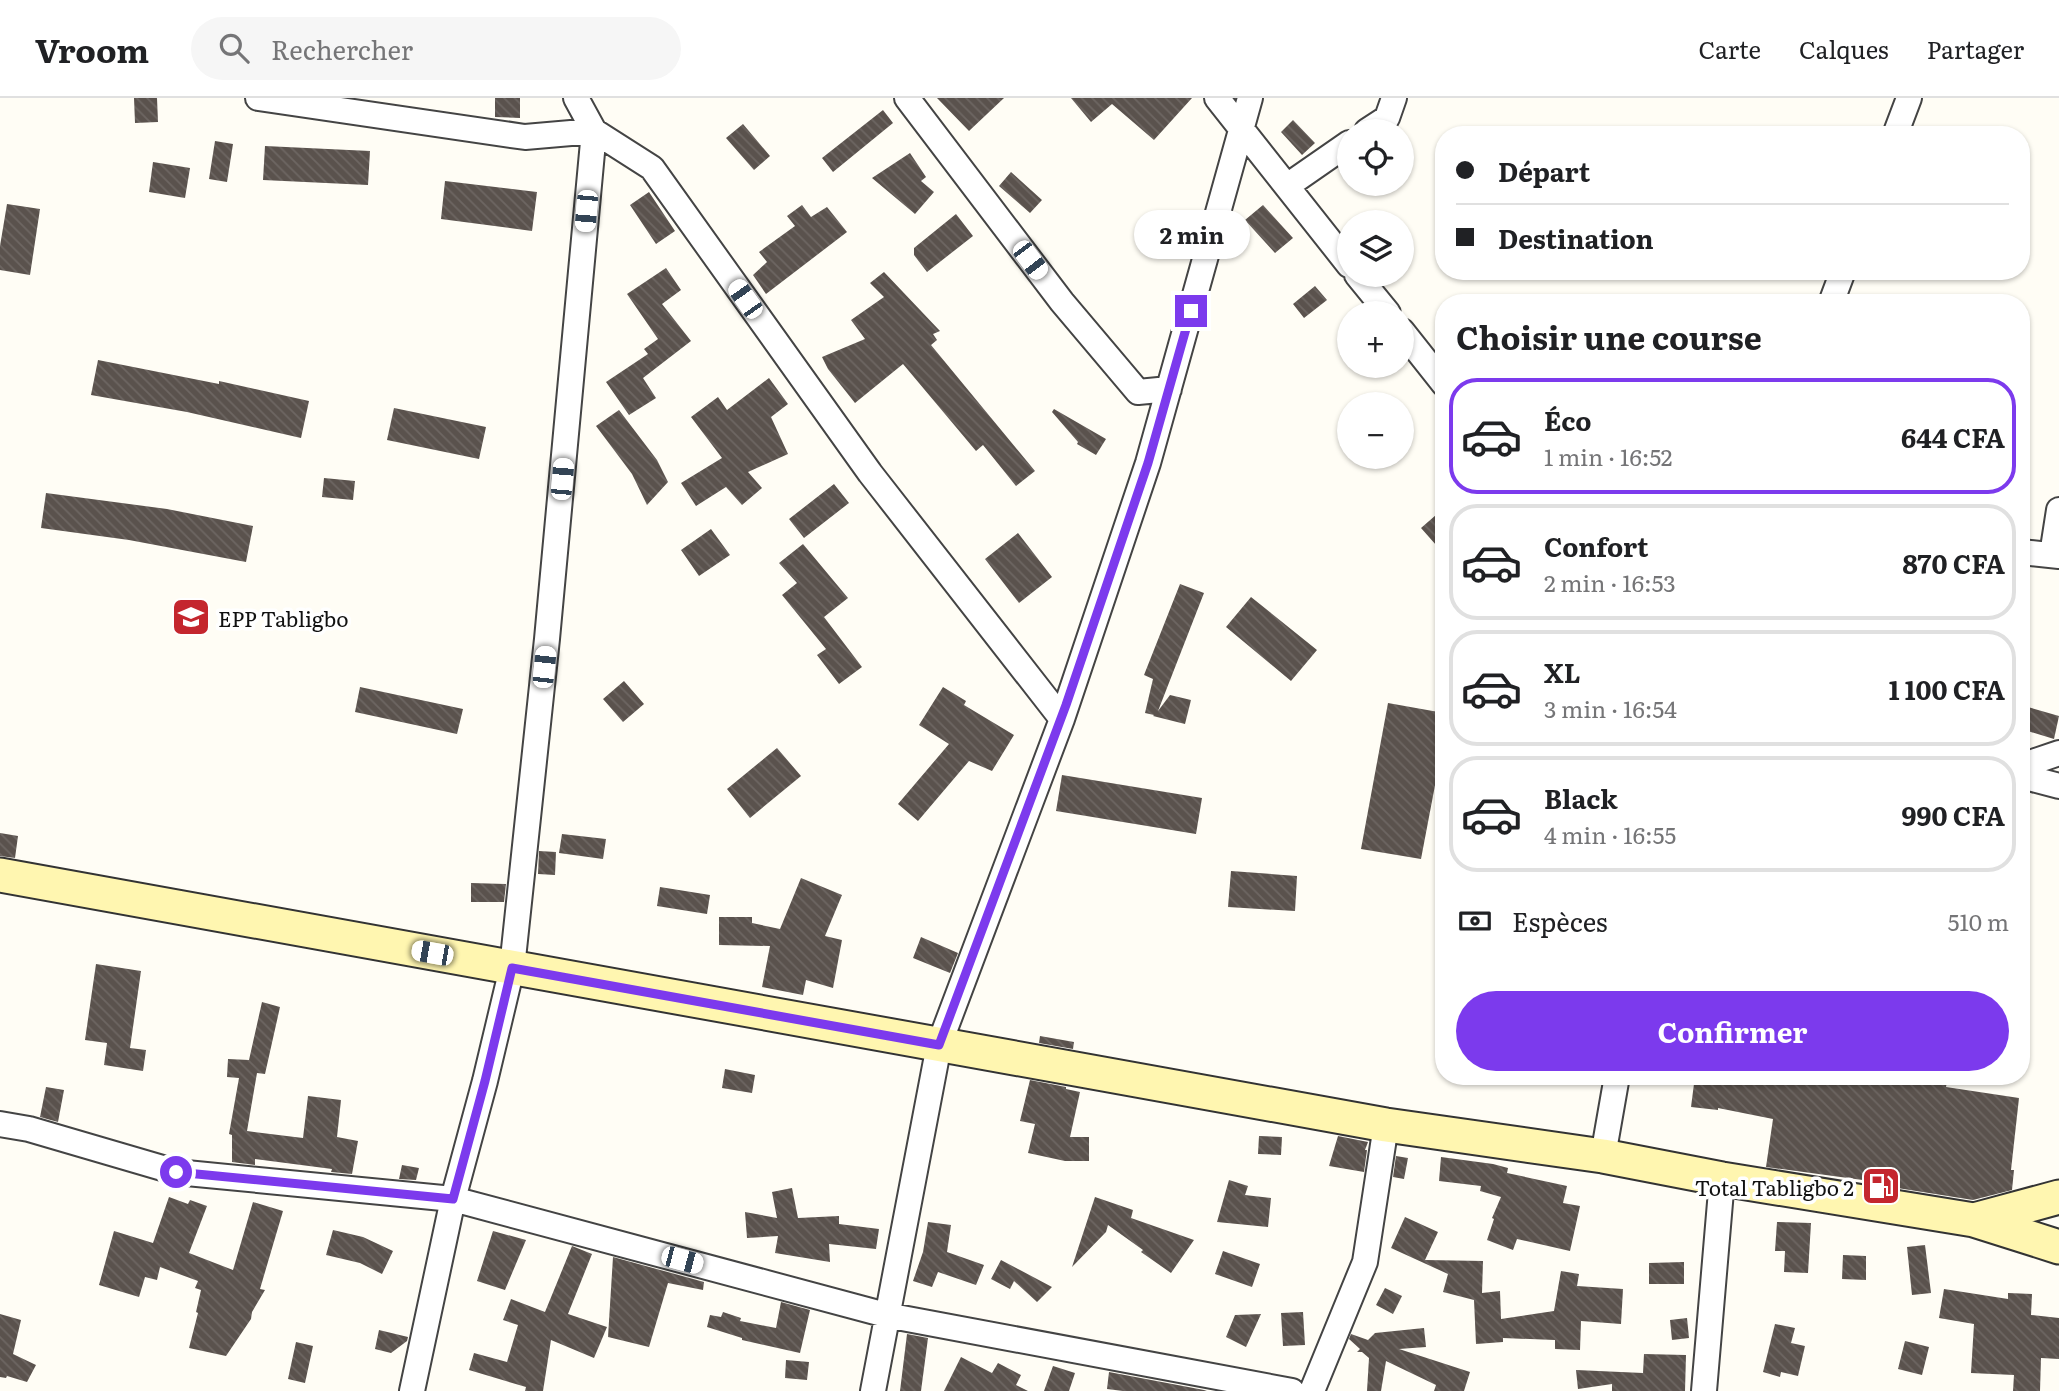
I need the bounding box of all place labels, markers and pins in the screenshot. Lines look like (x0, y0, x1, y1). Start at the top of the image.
school or university icon: EPP Tabligbo (170, 596, 212, 638)
place label: EPP Tabligbo (218, 602, 349, 633)
fuel station icon: Total Tabligbo 2 (1860, 1165, 1902, 1207)
place label: Total Tabligbo 2 (1695, 1171, 1854, 1202)

